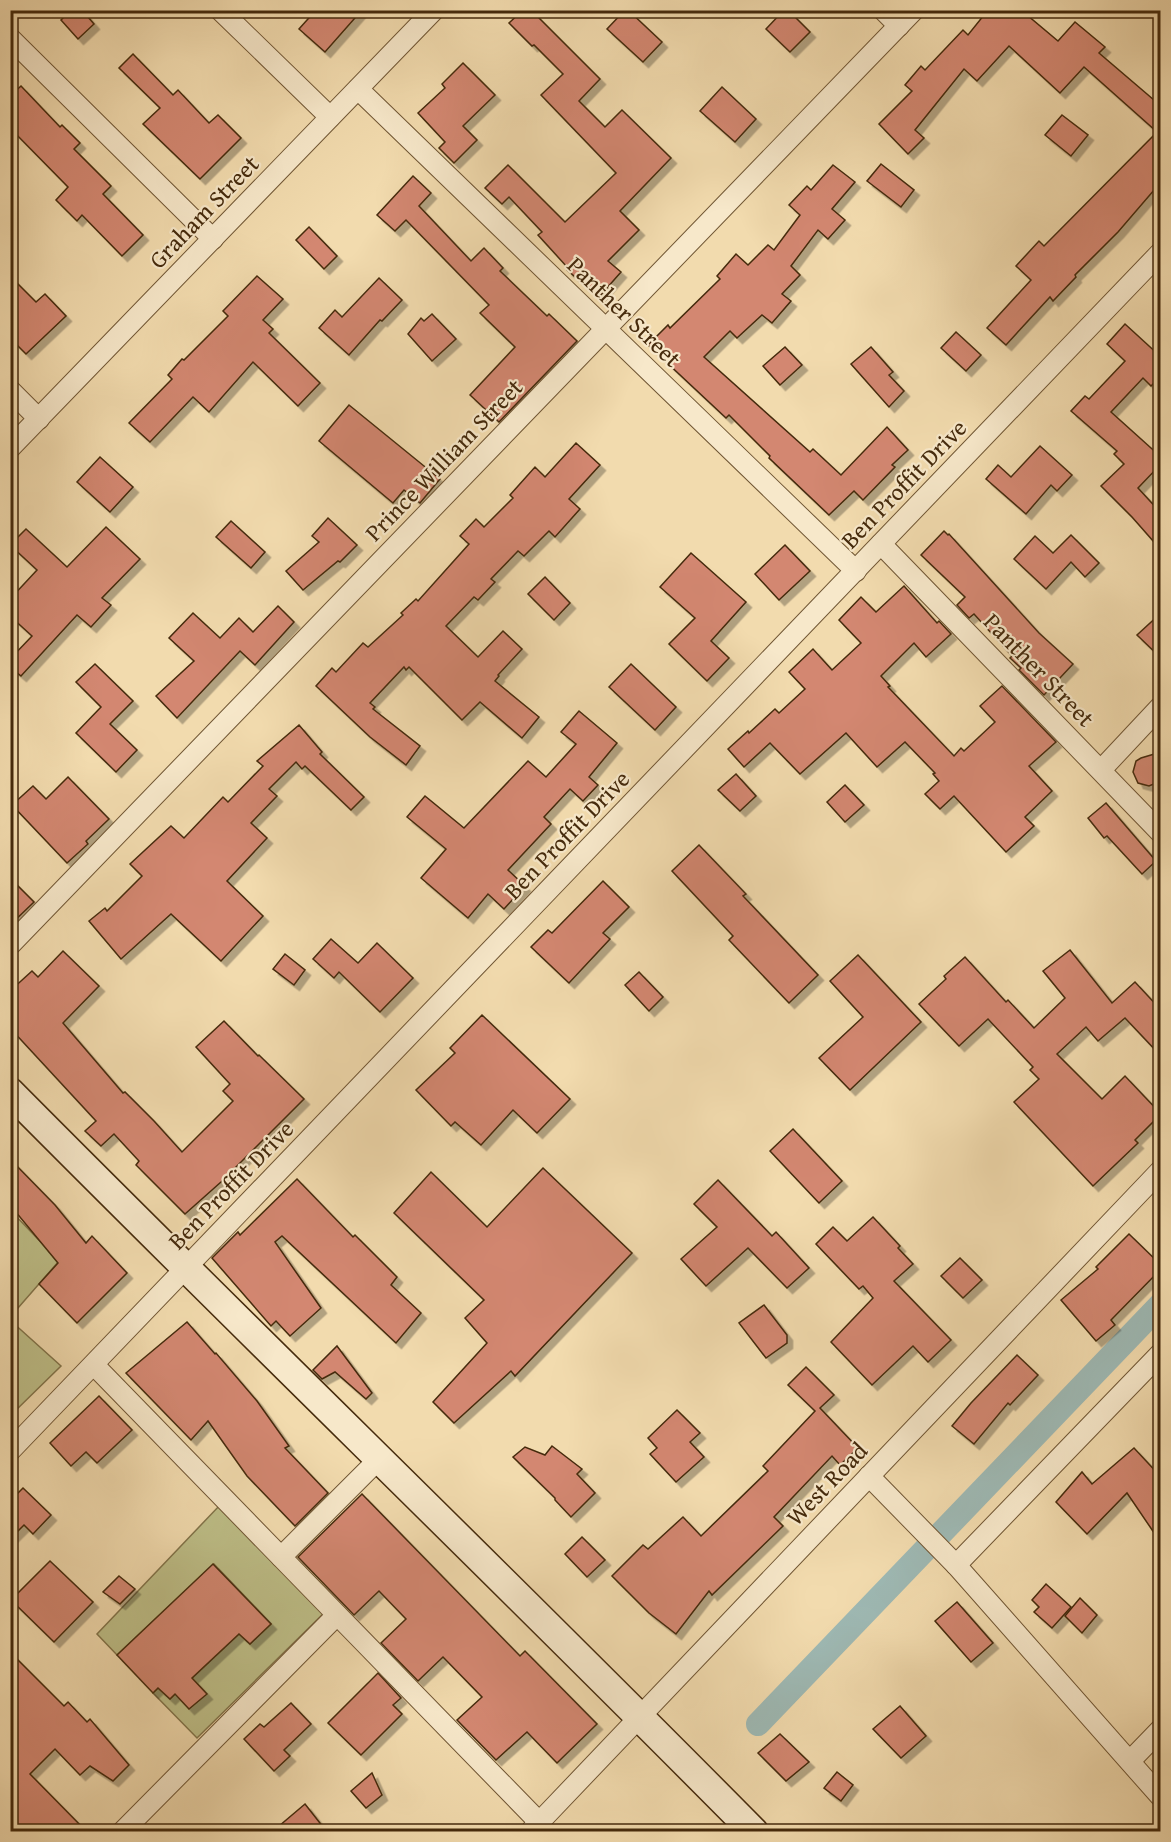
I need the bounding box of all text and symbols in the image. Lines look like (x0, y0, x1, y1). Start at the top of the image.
street label: Graham Street (140, 147, 267, 276)
street label: Panther Street (559, 248, 690, 376)
street label: Prince William Street (357, 370, 531, 549)
street label: Ben Proffit Drive (833, 411, 975, 556)
street label: Panther Street (976, 605, 1103, 735)
street label: Ben Proffit Drive (496, 762, 638, 907)
street label: Ben Proffit Drive (160, 1112, 302, 1257)
street label: West Road (778, 1434, 876, 1533)

